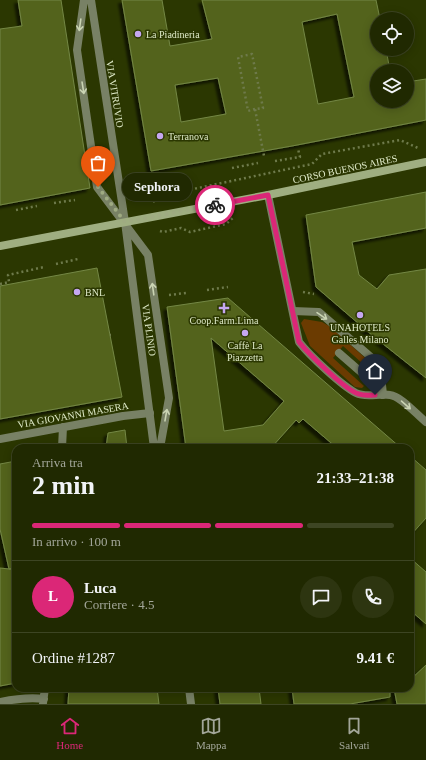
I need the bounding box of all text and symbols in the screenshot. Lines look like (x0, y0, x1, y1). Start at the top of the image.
map controls (370, 12, 414, 108)
button: locate (370, 12, 414, 56)
one-way arrow (76, 18, 84, 31)
marker: La Piadineria (133, 29, 143, 39)
place label: La Piadineria (146, 29, 200, 40)
street label: VIA VITRUVIO (104, 60, 126, 128)
button: layers (370, 64, 414, 108)
one-way arrow (79, 81, 87, 94)
marker: Terranova (155, 131, 165, 141)
place label: Terranova (168, 131, 209, 142)
pin (81, 146, 115, 187)
icon: bag (87, 152, 109, 174)
street label: CORSO BUENOS AIRES (292, 153, 398, 185)
callout: Sephora (122, 173, 192, 201)
text: Sephora (134, 179, 180, 194)
courier (195, 185, 235, 225)
icon: bike (204, 194, 226, 216)
one-way arrow (149, 283, 157, 296)
marker: BNL (72, 287, 82, 297)
place label: BNL (85, 287, 105, 298)
street label: VIA PLINIO (140, 303, 158, 357)
marker: Coop.Farm.Lima (219, 303, 229, 313)
marker: UNAHOTELS Galles Milano (355, 310, 365, 320)
one-way arrow (316, 312, 328, 320)
place label: Coop.Farm.Lima (190, 315, 259, 326)
place label: UNAHOTELS Galles Milano (330, 322, 390, 345)
marker: Caffè La Piazzetta (240, 328, 250, 338)
place label: Caffè La Piazzetta (227, 340, 264, 363)
pin (358, 354, 392, 395)
icon: home (364, 360, 386, 382)
street label: VIA GIOVANNI MASERA (17, 400, 130, 430)
one-way arrow (401, 400, 411, 409)
one-way arrow (162, 409, 170, 422)
text: Arriva tra (32, 455, 83, 470)
text: 21:33–21:38 (317, 470, 394, 486)
text: 2 min (32, 471, 95, 500)
text: In arrivo · 100 m (32, 534, 121, 549)
button: chat (300, 576, 342, 618)
button: phone (352, 576, 394, 618)
text: Luca (84, 580, 117, 596)
text: L (48, 588, 58, 604)
text: Corriere · 4.5 (84, 597, 154, 612)
text: Ordine #1287 (32, 650, 115, 666)
text: 9.41 € (357, 650, 394, 666)
tab: Home (56, 715, 83, 751)
tab: Mappa (196, 715, 226, 751)
tab: Salvati (339, 715, 370, 751)

